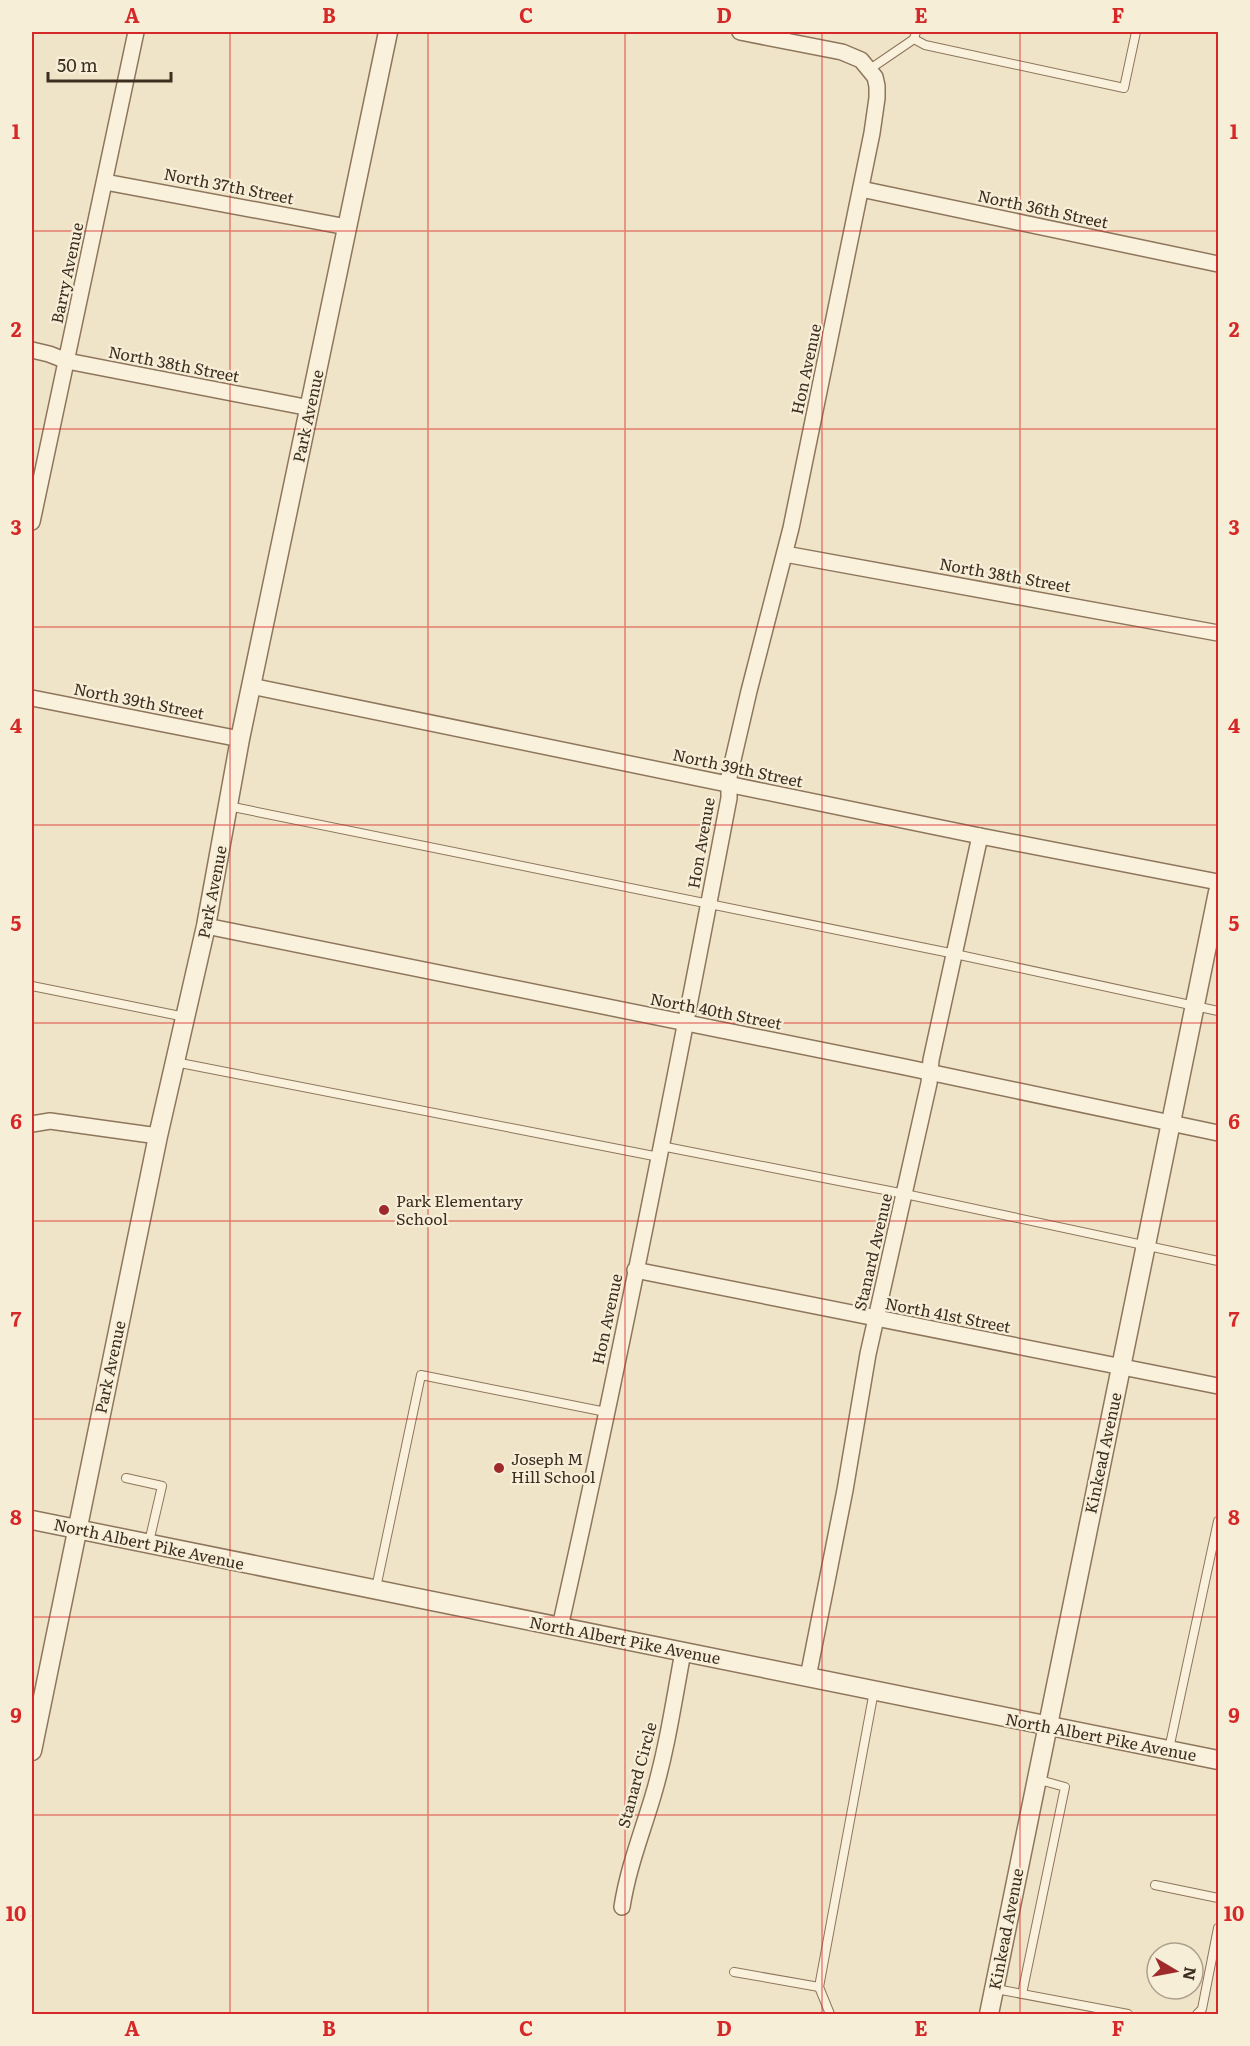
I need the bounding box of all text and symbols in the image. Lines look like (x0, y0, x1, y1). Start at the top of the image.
text: A (124, 0, 140, 29)
text: B (322, 0, 336, 29)
text: C (519, 0, 533, 29)
text: D (716, 0, 732, 29)
text: E (914, 0, 928, 29)
text: F (1112, 0, 1125, 29)
scale bar (48, 45, 171, 83)
text: 50 m (57, 51, 98, 78)
text: 1 (12, 115, 20, 145)
text: 1 (1230, 115, 1238, 145)
street label: North 37th Street (162, 161, 297, 209)
street label: North 36th Street (976, 182, 1111, 234)
street label: Barry Avenue (44, 220, 88, 326)
text: 2 (11, 313, 22, 343)
text: 2 (1229, 313, 1240, 343)
street label: Hon Avenue (784, 321, 826, 417)
street label: North 38th Street (107, 339, 242, 388)
street label: Park Avenue (285, 367, 329, 464)
text: 3 (10, 511, 22, 541)
text: 3 (1228, 511, 1240, 541)
street label: North 38th Street (938, 551, 1073, 597)
street label: North 39th Street (72, 676, 207, 725)
text: 4 (10, 709, 22, 739)
text: 4 (1228, 709, 1240, 739)
street label: North 39th Street (671, 741, 806, 793)
street label: Hon Avenue (680, 795, 720, 890)
street label: Park Avenue (190, 843, 232, 940)
text: 5 (11, 907, 22, 937)
text: 5 (1229, 907, 1240, 937)
street label: North 40th Street (648, 985, 785, 1035)
text: 6 (10, 1105, 22, 1135)
text: 6 (1228, 1105, 1240, 1135)
place label: Park Elementary School (396, 1188, 524, 1230)
street label: Stanard Avenue (847, 1191, 897, 1313)
marker: Park Elementary School (377, 1203, 391, 1217)
street label: Hon Avenue (585, 1271, 627, 1367)
street label: North 41st Street (883, 1290, 1014, 1338)
text: 7 (11, 1303, 22, 1333)
text: 7 (1229, 1303, 1240, 1333)
street label: Park Avenue (87, 1318, 131, 1415)
street label: Kinkead Avenue (1077, 1390, 1127, 1516)
place label: Joseph M Hill School (511, 1446, 595, 1488)
marker: Joseph M Hill School (492, 1461, 506, 1475)
text: 8 (10, 1501, 22, 1531)
text: 8 (1228, 1501, 1240, 1531)
street label: North Albert Pike Avenue (52, 1511, 247, 1575)
street label: North Albert Pike Avenue (528, 1609, 723, 1669)
text: 9 (10, 1699, 22, 1729)
text: 9 (1228, 1699, 1240, 1729)
street label: North Albert Pike Avenue (1004, 1706, 1199, 1766)
street label: Stanard Circle (610, 1719, 662, 1830)
street label: Kinkead Avenue (981, 1866, 1029, 1992)
text: 10 (6, 1897, 26, 1927)
text: 10 (1224, 1897, 1244, 1927)
north arrow (1145, 1941, 1205, 2001)
text: N (1178, 1965, 1204, 1982)
text: A (124, 2012, 140, 2042)
text: B (322, 2012, 336, 2042)
text: C (519, 2012, 533, 2042)
text: D (716, 2012, 732, 2042)
text: E (914, 2012, 928, 2042)
text: F (1112, 2012, 1125, 2042)

